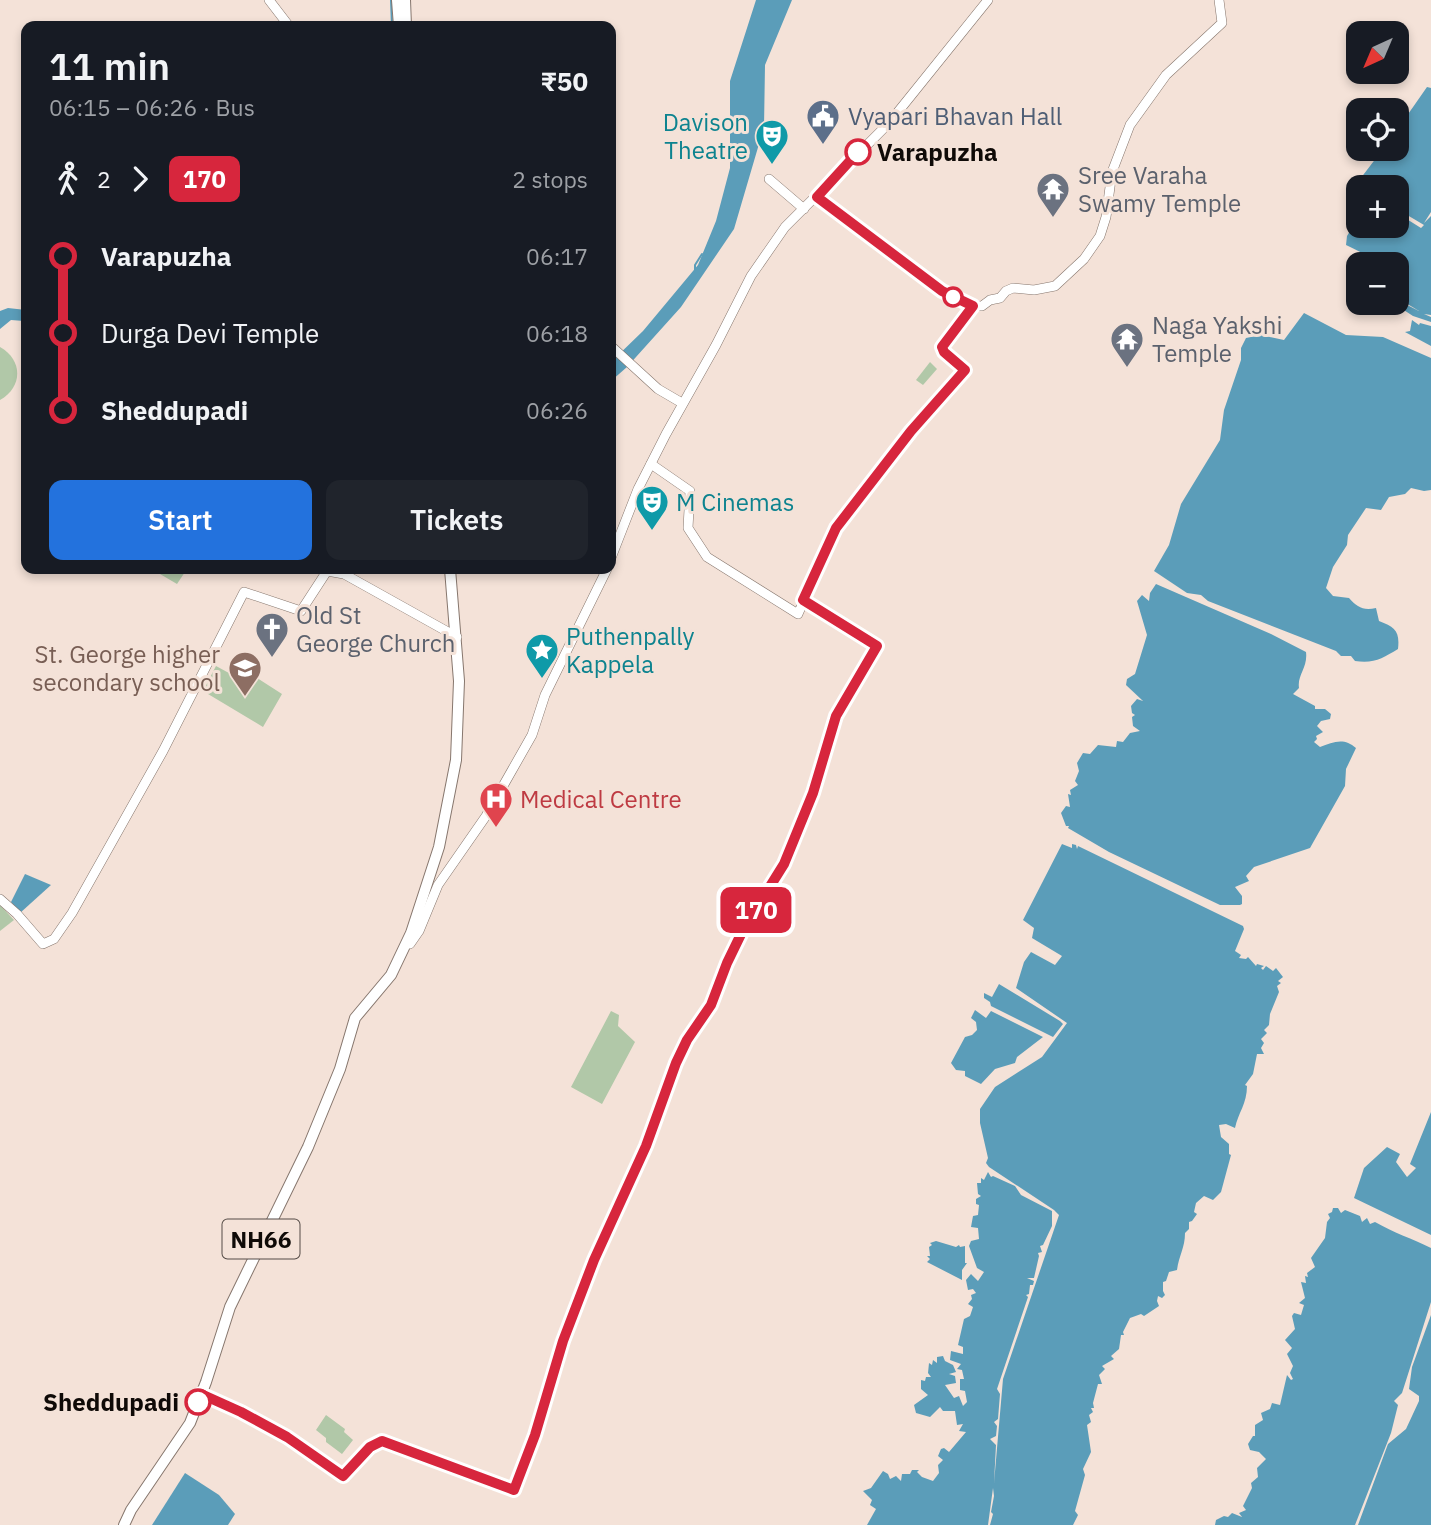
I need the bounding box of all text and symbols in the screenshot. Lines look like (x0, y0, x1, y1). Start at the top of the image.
north arrow (1346, 21, 1409, 84)
map controls (1346, 21, 1409, 315)
text: 11 min (49, 41, 170, 90)
text: ₹50 (540, 64, 588, 98)
text: 06:15 – 06:26 · Bus (49, 92, 255, 122)
public building icon: Vyapari Bhavan Hall (804, 97, 842, 146)
button: locate (1346, 98, 1409, 161)
place label: Vyapari Bhavan Hall (848, 100, 1062, 132)
place label: Davison Theatre (663, 106, 748, 166)
theatre icon: Davison Theatre (753, 117, 791, 166)
place label: Varapuzha (877, 136, 998, 168)
marker: Varapuzha (845, 139, 871, 165)
place label: Sree Varaha Swamy Temple (1078, 159, 1241, 219)
icon: walk (49, 160, 87, 198)
icon: forward (121, 160, 159, 198)
text: 170 (183, 163, 226, 195)
text: 2 (97, 164, 111, 194)
text: 2 stops (512, 164, 588, 194)
temple icon: Sree Varaha Swamy Temple (1034, 170, 1072, 219)
button: + (1346, 175, 1409, 238)
text: Varapuzha (101, 239, 232, 273)
text: 06:17 (526, 241, 588, 271)
button: − (1346, 252, 1409, 315)
unlabelled marker (943, 287, 963, 307)
place label: Naga Yakshi Temple (1152, 309, 1282, 369)
text: Durga Devi Temple (101, 316, 319, 350)
text: 06:18 (526, 318, 588, 348)
temple icon: Naga Yakshi Temple (1108, 320, 1146, 369)
text: Sheddupadi (101, 393, 248, 427)
text: 06:26 (526, 395, 588, 425)
button: Start (49, 480, 312, 560)
button: Tickets (326, 480, 588, 560)
theatre icon: M Cinemas (633, 483, 671, 532)
place label: M Cinemas (676, 486, 794, 518)
place label: Old St George Church (296, 599, 455, 659)
church icon: Old St George Church (253, 610, 291, 659)
place label: Puthenpally Kappela (566, 620, 694, 680)
place icon: Puthenpally Kappela (523, 631, 561, 680)
place label: St. George higher secondary school (32, 638, 220, 698)
school or university icon: St. George higher secondary school (226, 649, 264, 698)
hospital icon: Medical Centre (477, 780, 515, 829)
place label: Medical Centre (520, 783, 682, 815)
line badge: 170 (716, 887, 796, 933)
text: 170 (734, 894, 778, 926)
road number: NH66 (222, 1220, 300, 1258)
place label: Sheddupadi (43, 1386, 179, 1418)
marker: Sheddupadi (185, 1389, 211, 1415)

